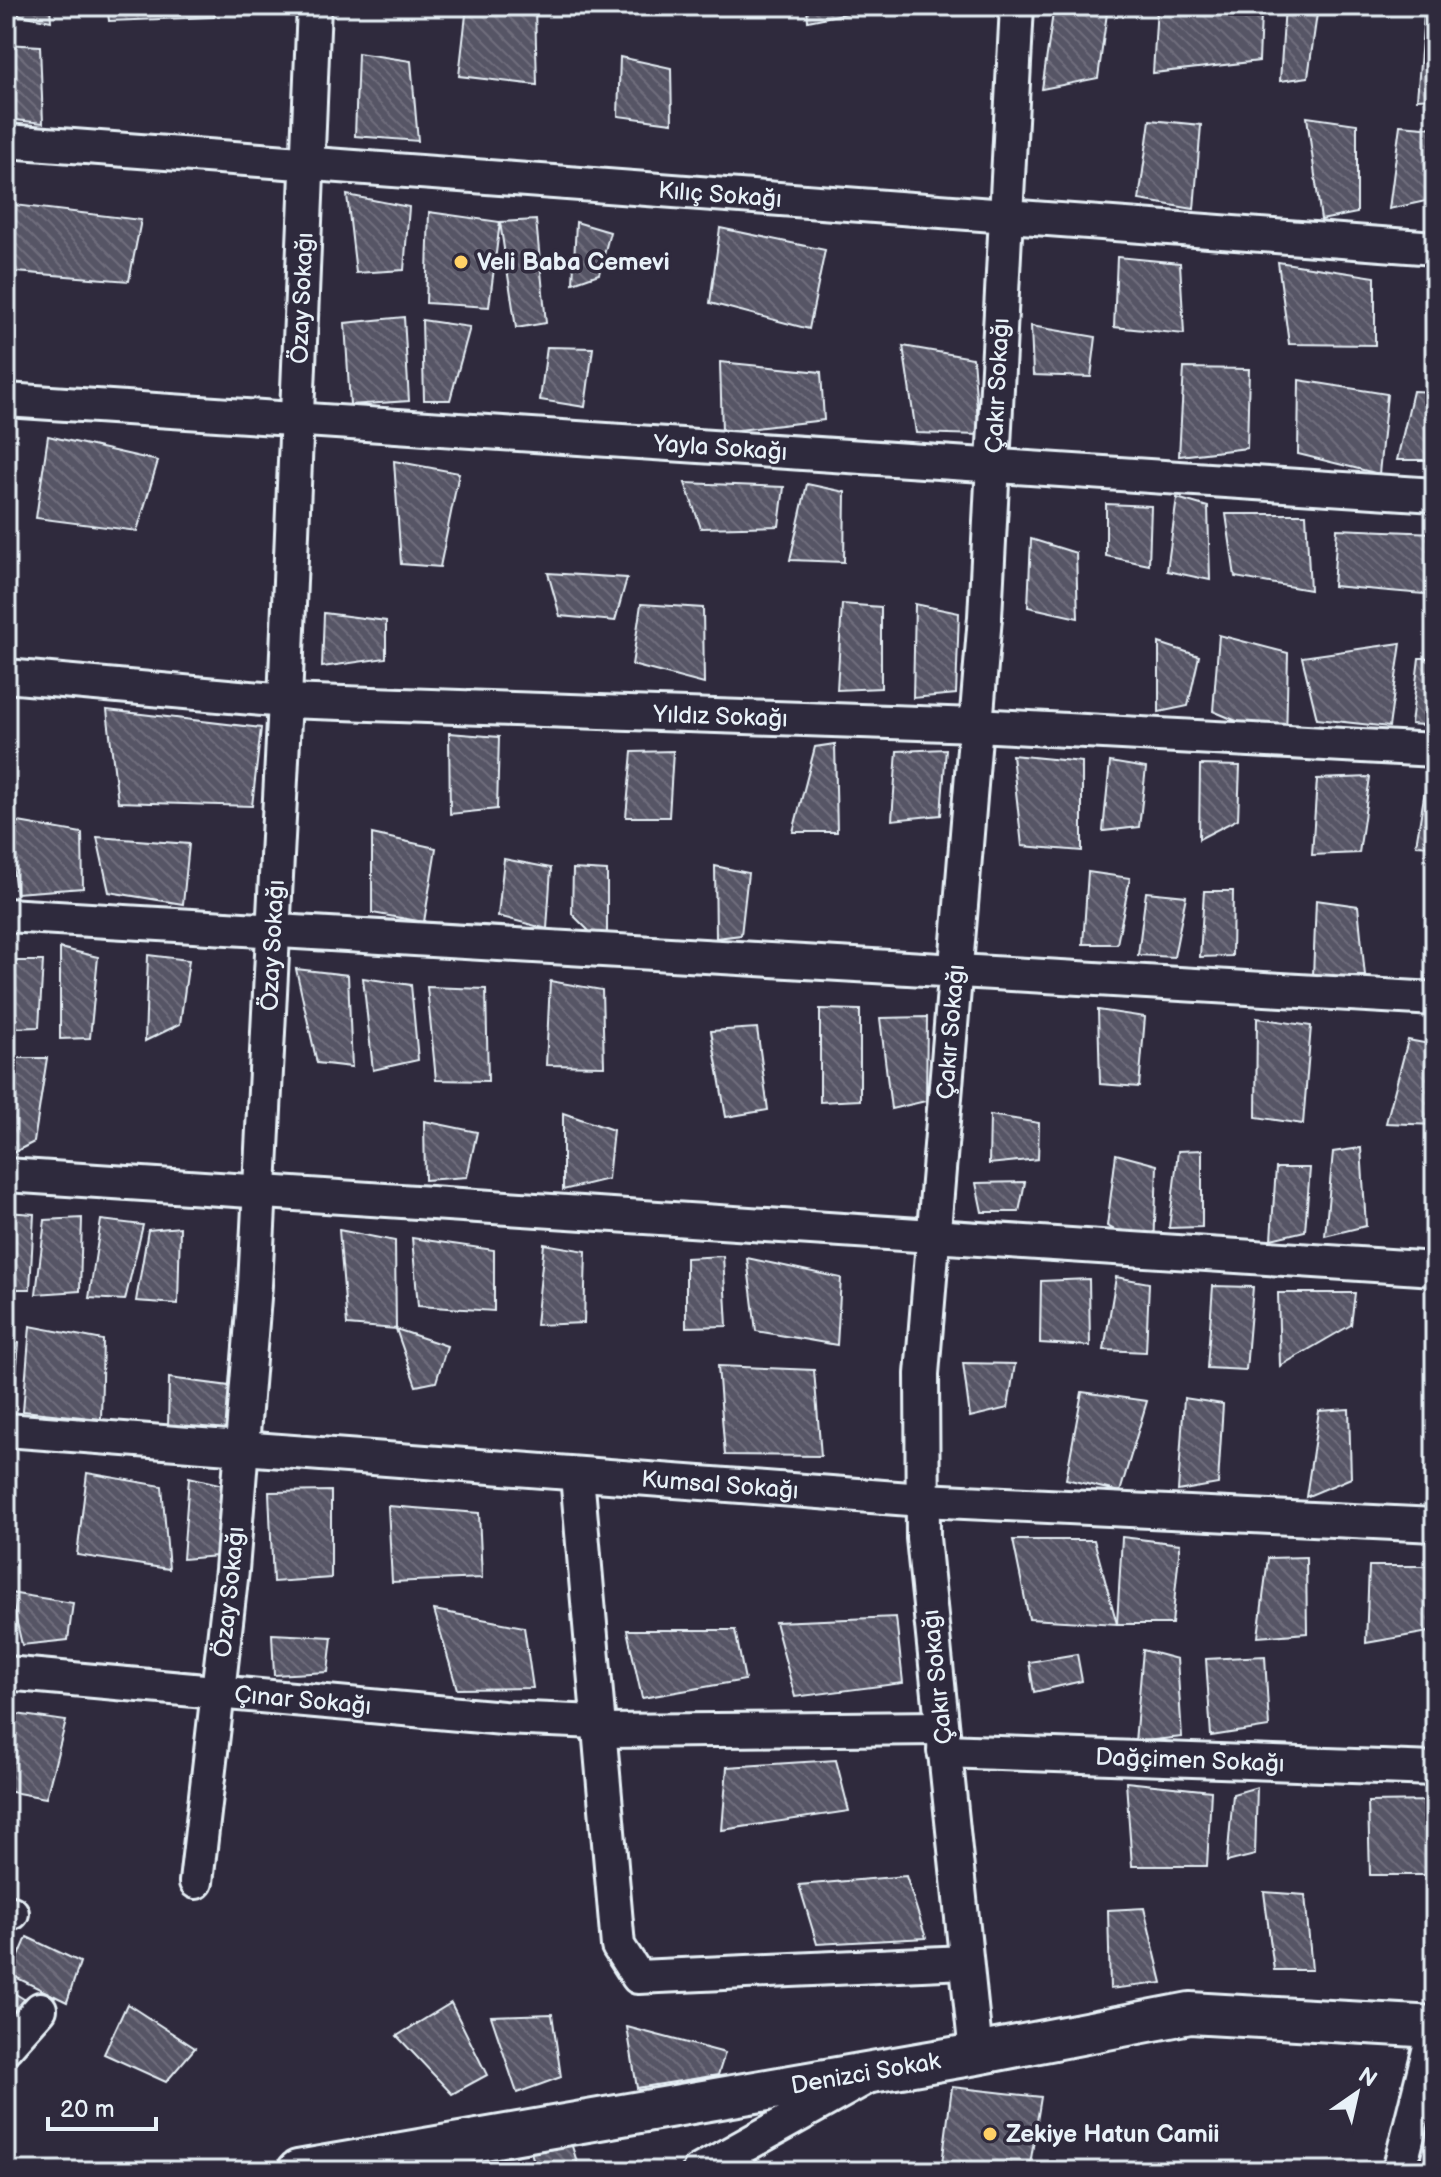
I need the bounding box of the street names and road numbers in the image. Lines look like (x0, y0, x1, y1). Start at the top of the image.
street label: Kılıç Sokağı (657, 176, 783, 214)
street label: Özay Sokağı (285, 232, 320, 364)
street label: Çakır Sokağı (980, 317, 1016, 454)
street label: Yayla Sokağı (652, 429, 788, 467)
street label: Yıldız Sokağı (652, 700, 788, 733)
street label: Özay Sokağı (255, 879, 291, 1012)
street label: Çakır Sokağı (931, 963, 971, 1101)
street label: Kumsal Sokağı (640, 1465, 800, 1505)
street label: Özay Sokağı (208, 1525, 250, 1659)
street label: Çakır Sokağı (916, 1608, 959, 1746)
street label: Çınar Sokağı (233, 1680, 372, 1721)
street label: Dağçimen Sokağı (1095, 1743, 1285, 1778)
street label: Denizci Sokak (789, 2046, 943, 2101)

